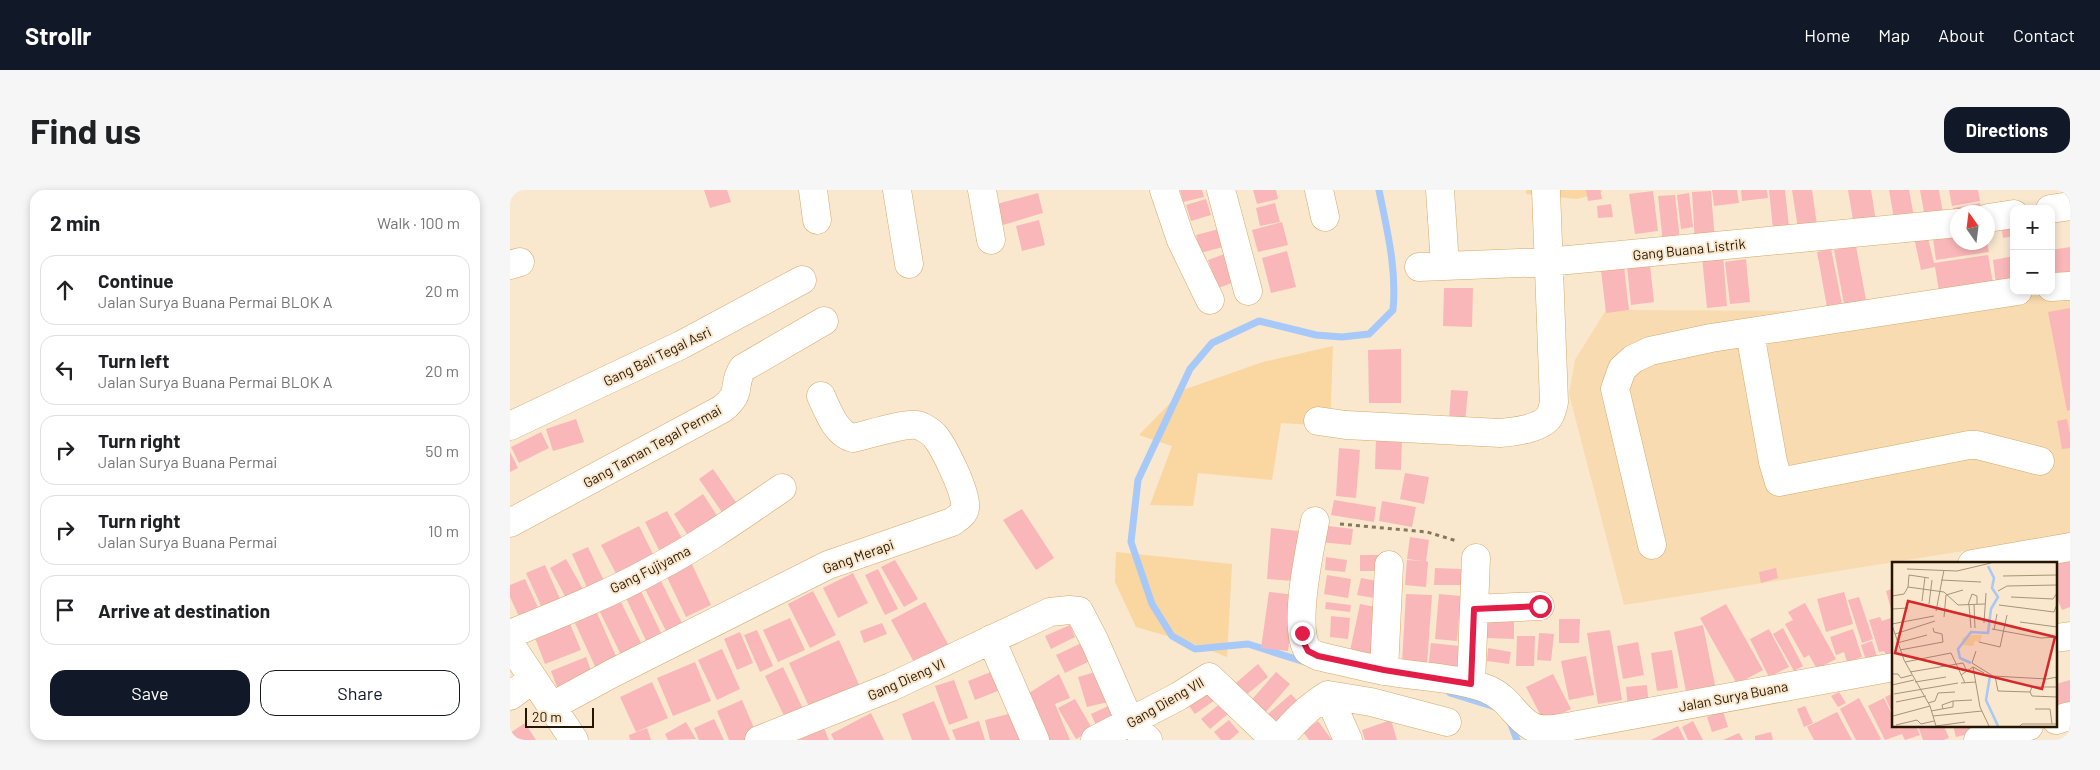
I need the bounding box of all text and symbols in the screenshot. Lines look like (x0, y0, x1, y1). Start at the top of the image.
text: Strollr (25, 21, 92, 50)
text: Home (1804, 24, 1850, 46)
text: Map (1878, 24, 1910, 46)
text: About (1938, 24, 1985, 46)
text: Contact (2013, 24, 2075, 46)
button: Directions (1944, 107, 2070, 153)
text: Find us (30, 109, 141, 151)
north arrow (1950, 205, 1995, 250)
map controls (2010, 205, 2055, 295)
button: + (2010, 205, 2055, 250)
text: 2 min (50, 210, 100, 235)
text: Walk · 100 m (377, 213, 460, 232)
street label: Gang Buana Listrik (1632, 235, 1746, 263)
button: − (2010, 250, 2055, 295)
text: Continue (98, 269, 174, 292)
icon: ahead (51, 276, 79, 304)
text: 20 m (425, 281, 459, 300)
text: Jalan Surya Buana Permai BLOK A (98, 292, 332, 311)
street label: Gang Bali Tegal Asri (600, 323, 714, 389)
text: Turn left (98, 349, 169, 372)
icon: left (51, 356, 79, 384)
text: 20 m (425, 361, 459, 380)
text: Jalan Surya Buana Permai BLOK A (98, 372, 332, 391)
street label: Gang Taman Tegal Permai (580, 401, 724, 491)
text: Turn right (98, 429, 180, 452)
icon: right (51, 436, 79, 464)
text: 50 m (425, 441, 459, 460)
text: Jalan Surya Buana Permai (98, 452, 277, 471)
text: Turn right (98, 509, 180, 532)
icon: right (51, 516, 79, 544)
text: 10 m (428, 521, 459, 540)
text: Jalan Surya Buana Permai (98, 532, 277, 551)
street label: Gang Merapi (820, 535, 896, 577)
street label: Gang Fujiyama (607, 541, 693, 597)
inset map (1892, 562, 2058, 728)
route start (1529, 595, 1552, 618)
icon: arrive (51, 596, 79, 624)
text: Arrive at destination (98, 599, 270, 622)
route end (1291, 622, 1314, 645)
street label: Gang Dieng VI (865, 654, 947, 704)
button: Save (50, 670, 250, 716)
button: Share (260, 670, 460, 716)
street label: Gang Dieng VII (1123, 673, 1207, 731)
street label: Jalan Surya Buana (1677, 677, 1789, 715)
scale bar (525, 705, 594, 728)
text: 20 m (532, 708, 562, 725)

